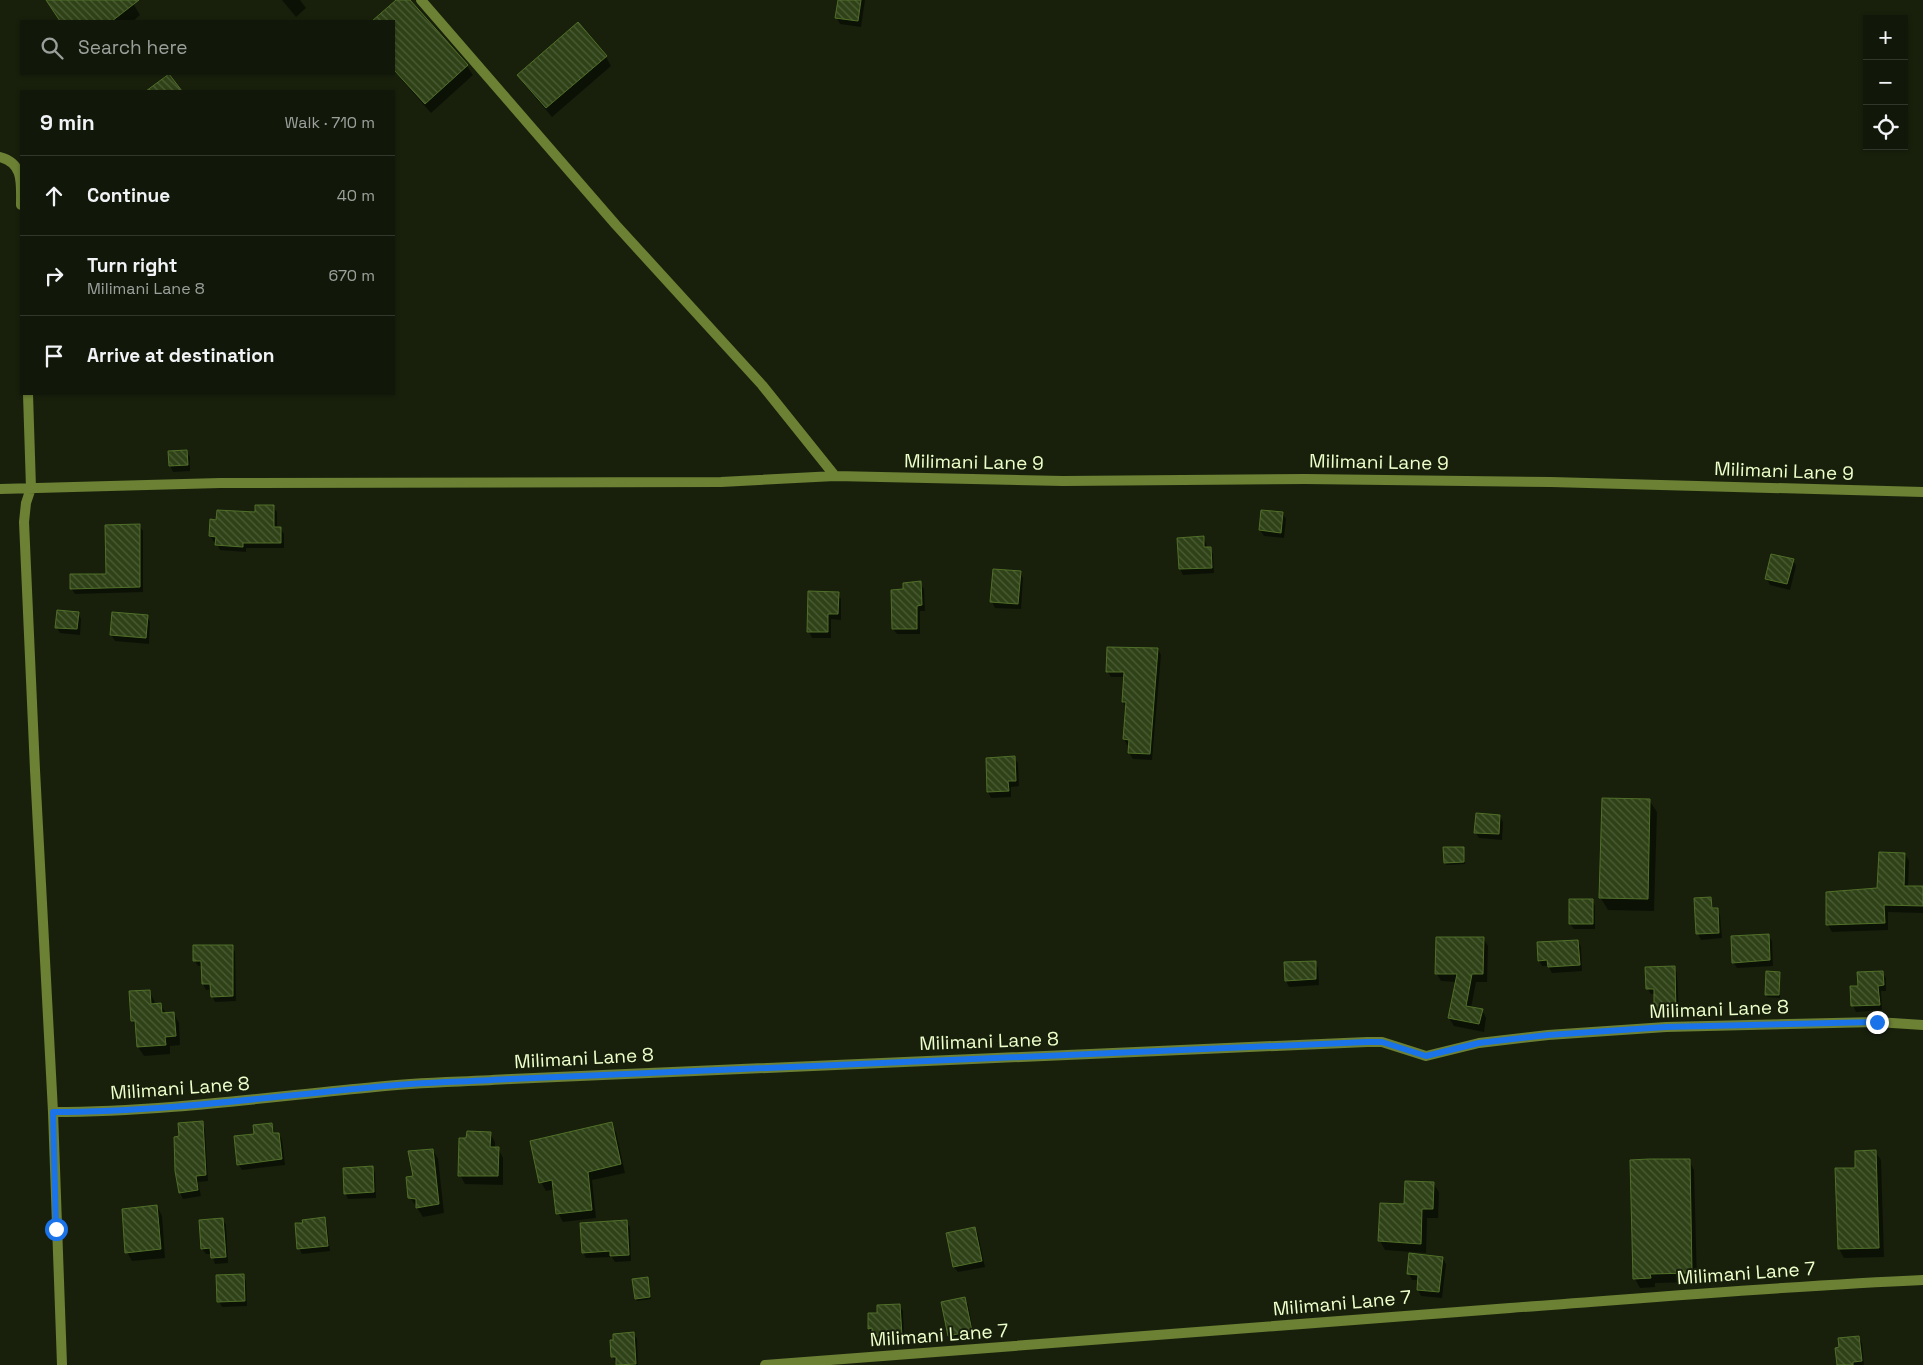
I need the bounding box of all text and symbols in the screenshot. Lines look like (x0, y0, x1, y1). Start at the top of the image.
map controls (1863, 15, 1908, 150)
button: + (1863, 15, 1908, 60)
search box (20, 20, 395, 75)
icon: search (38, 34, 66, 62)
text: Search here (78, 35, 188, 60)
button: − (1863, 60, 1908, 105)
button: locate (1863, 105, 1908, 150)
text: 9 min (40, 109, 95, 136)
text: Walk · 710 m (285, 112, 375, 133)
icon: ahead (40, 182, 68, 210)
text: Continue (87, 183, 170, 208)
text: 40 m (337, 185, 375, 206)
text: Turn right (87, 253, 177, 278)
icon: right (40, 262, 68, 290)
text: 670 m (328, 265, 375, 286)
text: Milimani Lane 8 (87, 278, 205, 299)
icon: arrive (40, 342, 68, 370)
text: Arrive at destination (87, 343, 275, 368)
street label: Milimani Lane 9 (904, 448, 1044, 476)
street label: Milimani Lane 9 (1309, 448, 1449, 476)
street label: Milimani Lane 9 (1714, 456, 1854, 486)
street label: Milimani Lane 8 (1649, 994, 1789, 1024)
route end (1866, 1011, 1889, 1034)
street label: Milimani Lane 8 (919, 1026, 1059, 1056)
street label: Milimani Lane 8 (514, 1042, 654, 1074)
street label: Milimani Lane 8 (109, 1071, 251, 1105)
route start (45, 1218, 68, 1241)
street label: Milimani Lane 7 (1676, 1256, 1816, 1290)
street label: Milimani Lane 7 (1272, 1284, 1412, 1321)
street label: Milimani Lane 7 (869, 1318, 1009, 1352)

